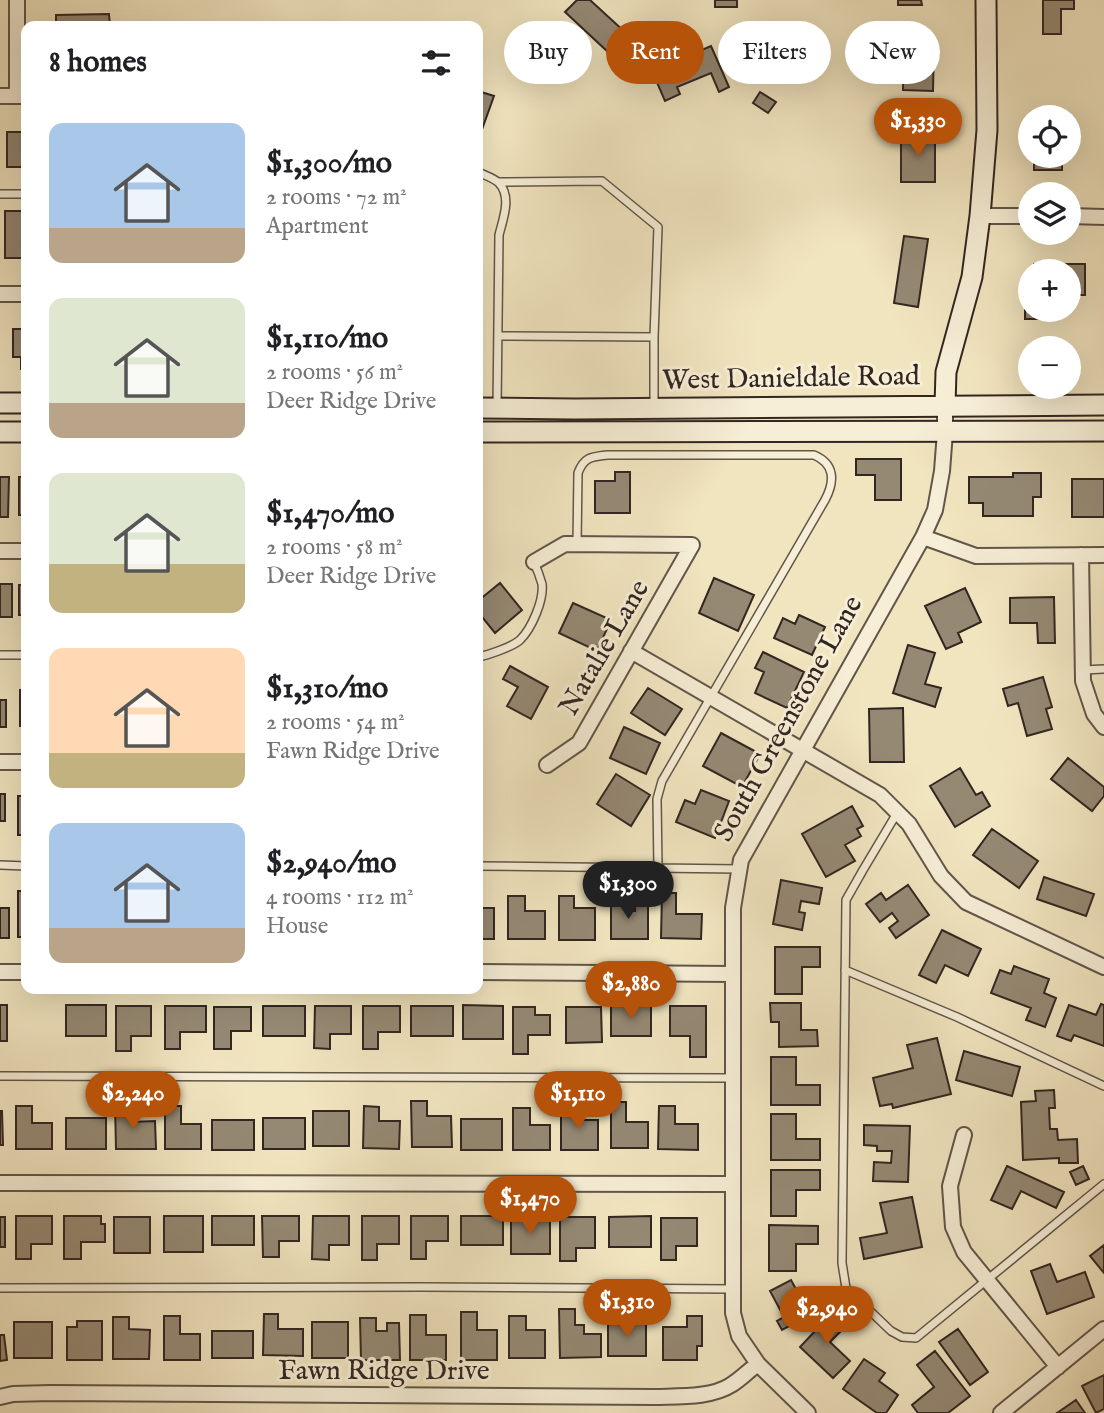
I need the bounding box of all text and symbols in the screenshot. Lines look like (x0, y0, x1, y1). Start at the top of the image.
chip: Buy (504, 21, 592, 84)
chip: Rent (606, 21, 704, 84)
chip: Filters (718, 21, 831, 84)
chip: New (845, 21, 940, 84)
text: 8 homes (49, 44, 147, 82)
icon: filters (417, 44, 455, 82)
pin: $1,330 (861, 99, 975, 158)
map controls (1018, 105, 1081, 399)
button: locate (1018, 105, 1081, 168)
text: $1,330 (890, 106, 946, 135)
text: $1,300/mo (266, 145, 392, 183)
icon: home (105, 151, 189, 235)
button: layers (1018, 182, 1081, 245)
text: 2 rooms · 72 m² (266, 183, 407, 212)
text: Apartment (266, 212, 369, 241)
button: + (1018, 259, 1081, 322)
text: $1,110/mo (266, 320, 388, 358)
icon: home (105, 326, 189, 410)
button: − (1018, 336, 1081, 399)
text: 2 rooms · 56 m² (266, 358, 403, 387)
street label: West Danieldale Road (662, 359, 920, 399)
text: Deer Ridge Drive (266, 387, 436, 416)
text: $1,470/mo (266, 495, 395, 533)
icon: home (105, 501, 189, 585)
text: 2 rooms · 58 m² (266, 533, 403, 562)
text: Deer Ridge Drive (266, 562, 436, 591)
street label: Natalie Lane (552, 574, 658, 722)
street label: South Greenstone Lane (707, 590, 871, 848)
text: $1,310/mo (266, 670, 388, 708)
icon: home (105, 676, 189, 760)
text: 2 rooms · 54 m² (266, 708, 405, 737)
text: Fawn Ridge Drive (266, 737, 440, 766)
text: $2,940/mo (266, 845, 396, 883)
icon: home (105, 851, 189, 935)
pin: $1,300 (571, 862, 685, 921)
text: $1,300 (599, 869, 657, 898)
text: 4 rooms · 112 m² (266, 883, 414, 912)
text: House (266, 912, 328, 941)
pin: $2,880 (574, 962, 688, 1021)
text: $2,880 (602, 969, 660, 998)
pin: $2,240 (76, 1072, 190, 1131)
pin: $1,110 (521, 1072, 635, 1131)
text: $2,240 (101, 1079, 165, 1108)
text: $1,110 (550, 1079, 606, 1108)
pin: $1,470 (473, 1176, 587, 1236)
text: $1,470 (500, 1184, 560, 1213)
pin: $1,310 (570, 1280, 684, 1339)
pin: $2,940 (770, 1286, 884, 1346)
text: $1,310 (599, 1287, 655, 1316)
text: $2,940 (796, 1294, 858, 1323)
street label: Fawn Ridge Drive (278, 1354, 490, 1389)

